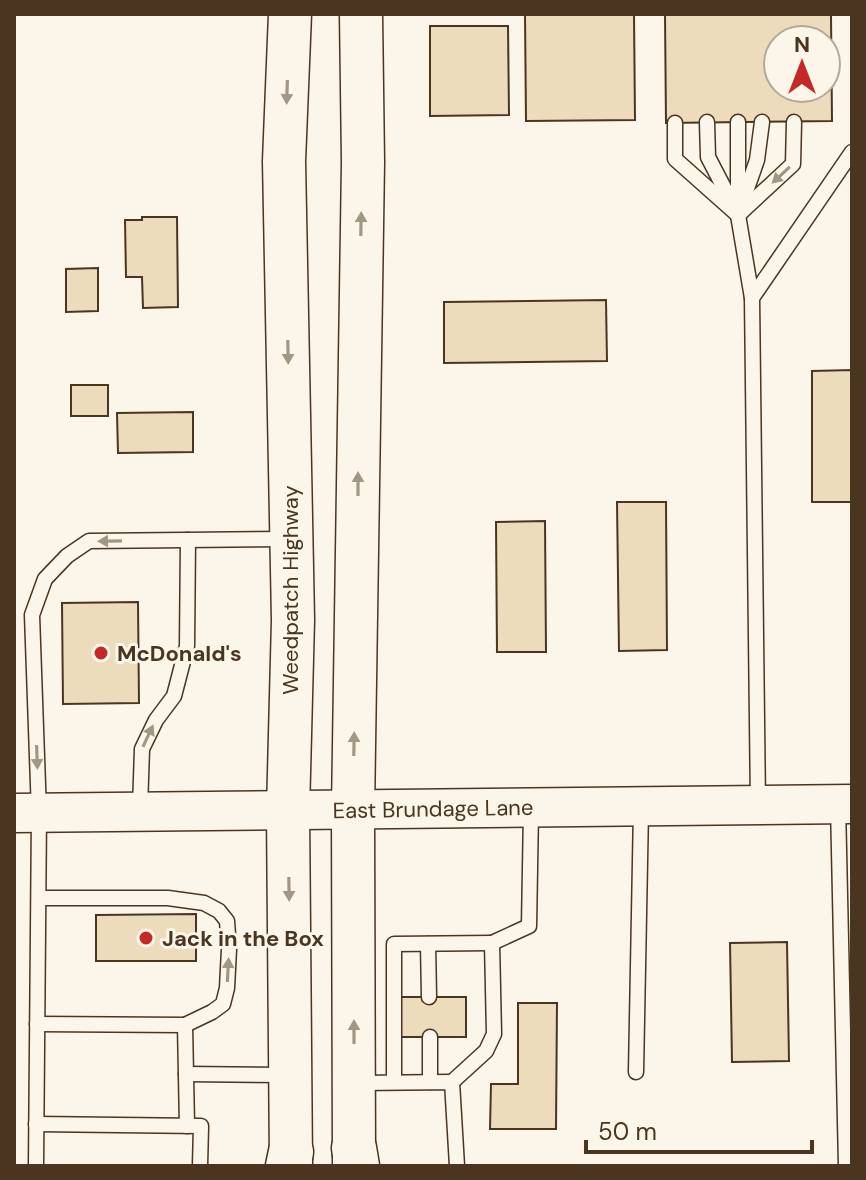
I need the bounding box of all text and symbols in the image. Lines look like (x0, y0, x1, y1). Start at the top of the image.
north arrow (762, 24, 842, 104)
text: N (794, 30, 810, 59)
one-way arrow (280, 80, 293, 105)
one-way arrow (771, 166, 790, 184)
one-way arrow (355, 211, 368, 236)
one-way arrow (281, 340, 294, 365)
one-way arrow (352, 471, 364, 496)
street label: Weedpatch Highway (276, 485, 305, 695)
one-way arrow (97, 535, 122, 547)
place label: McDonald's (117, 639, 242, 668)
marker: McDonald's (92, 644, 110, 662)
one-way arrow (142, 724, 155, 747)
one-way arrow (348, 731, 360, 756)
one-way arrow (31, 745, 44, 770)
street label: East Brundage Lane (332, 793, 534, 825)
one-way arrow (283, 877, 295, 902)
place label: Jack in the Box (162, 924, 324, 953)
marker: Jack in the Box (137, 929, 155, 947)
one-way arrow (222, 957, 235, 982)
one-way arrow (348, 1019, 360, 1044)
scale bar (586, 1104, 812, 1154)
text: 50 m (598, 1116, 657, 1147)

